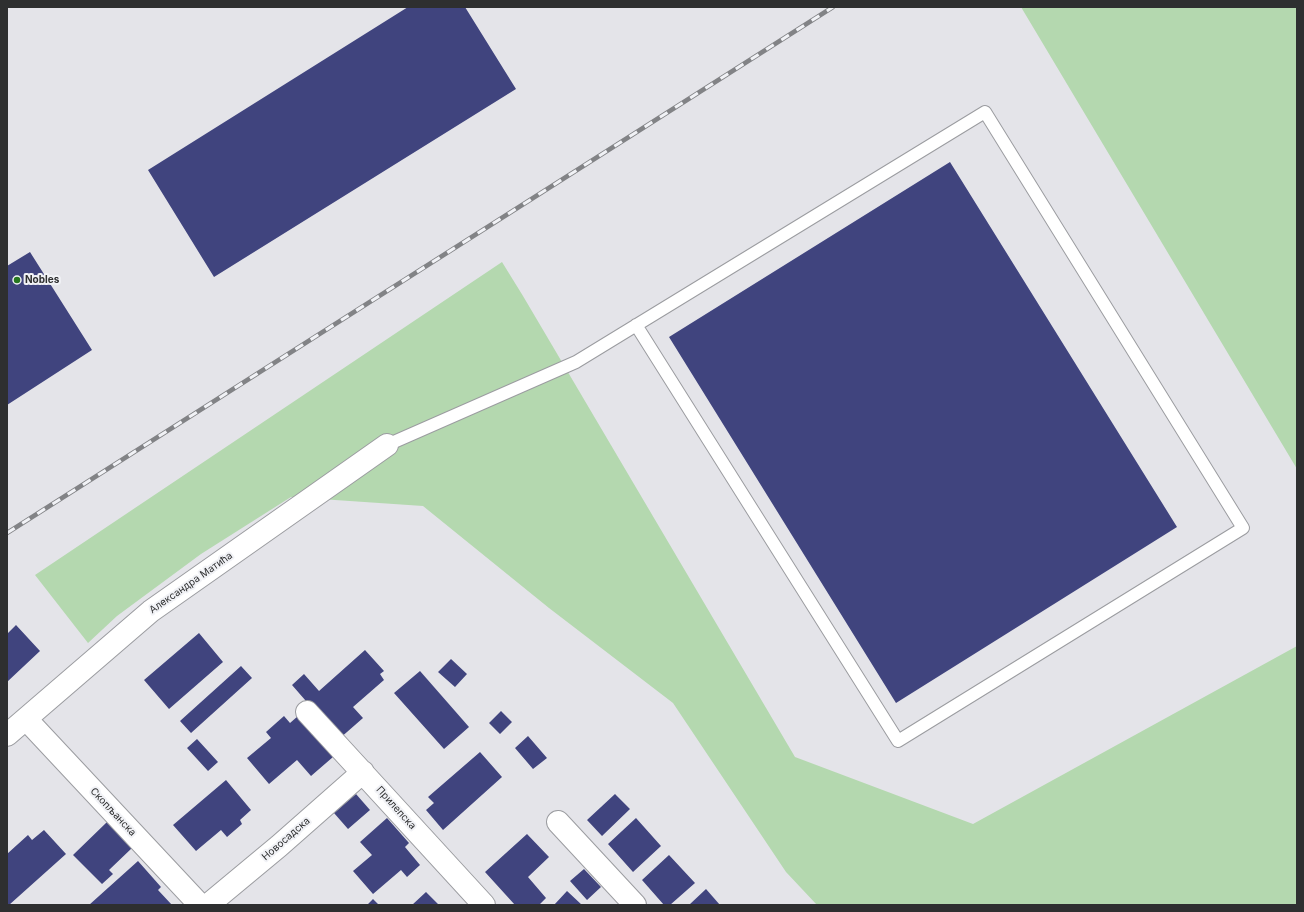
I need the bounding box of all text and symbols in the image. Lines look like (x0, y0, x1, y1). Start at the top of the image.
place label: Nobles (25, 274, 59, 286)
marker: Nobles (12, 275, 22, 285)
street label: Александра Матића (147, 550, 235, 616)
street label: Прилепска (374, 784, 418, 832)
street label: Скопљанска (88, 785, 138, 839)
street label: Новосадска (260, 815, 312, 863)

